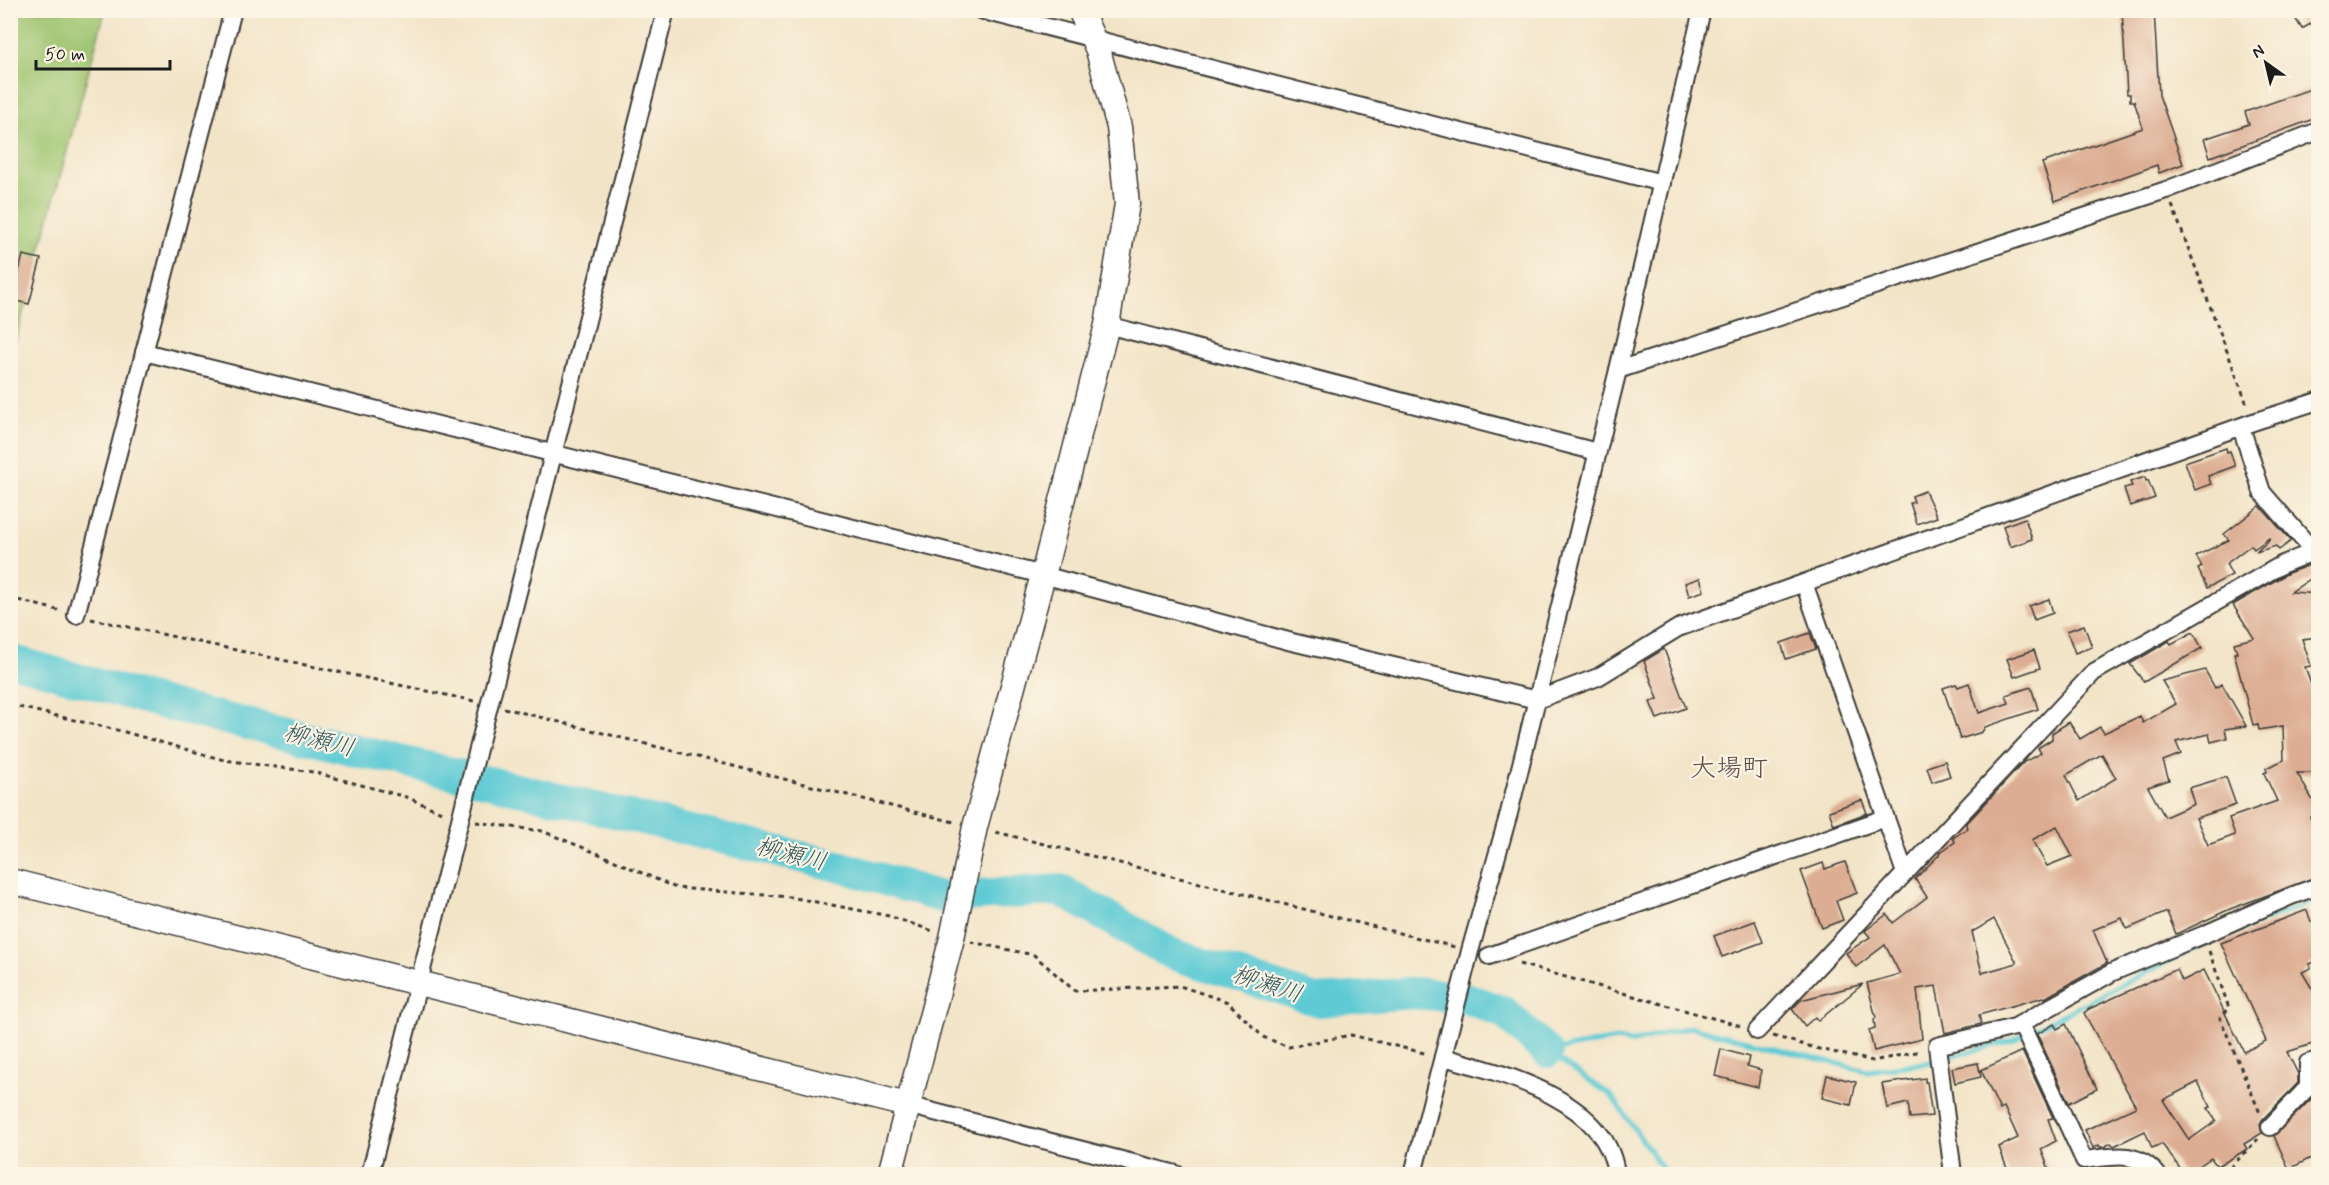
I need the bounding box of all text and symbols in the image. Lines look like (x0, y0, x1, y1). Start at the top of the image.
scale bar (36, 33, 170, 71)
north arrow (2236, 33, 2296, 93)
text: N (2248, 40, 2269, 63)
text: 50 m (45, 43, 85, 67)
water label: 柳瀬川 (280, 717, 358, 765)
district label: 大場町 (1690, 752, 1768, 786)
water label: 柳瀬川 (752, 831, 830, 879)
water label: 柳瀬川 (1228, 959, 1306, 1011)

